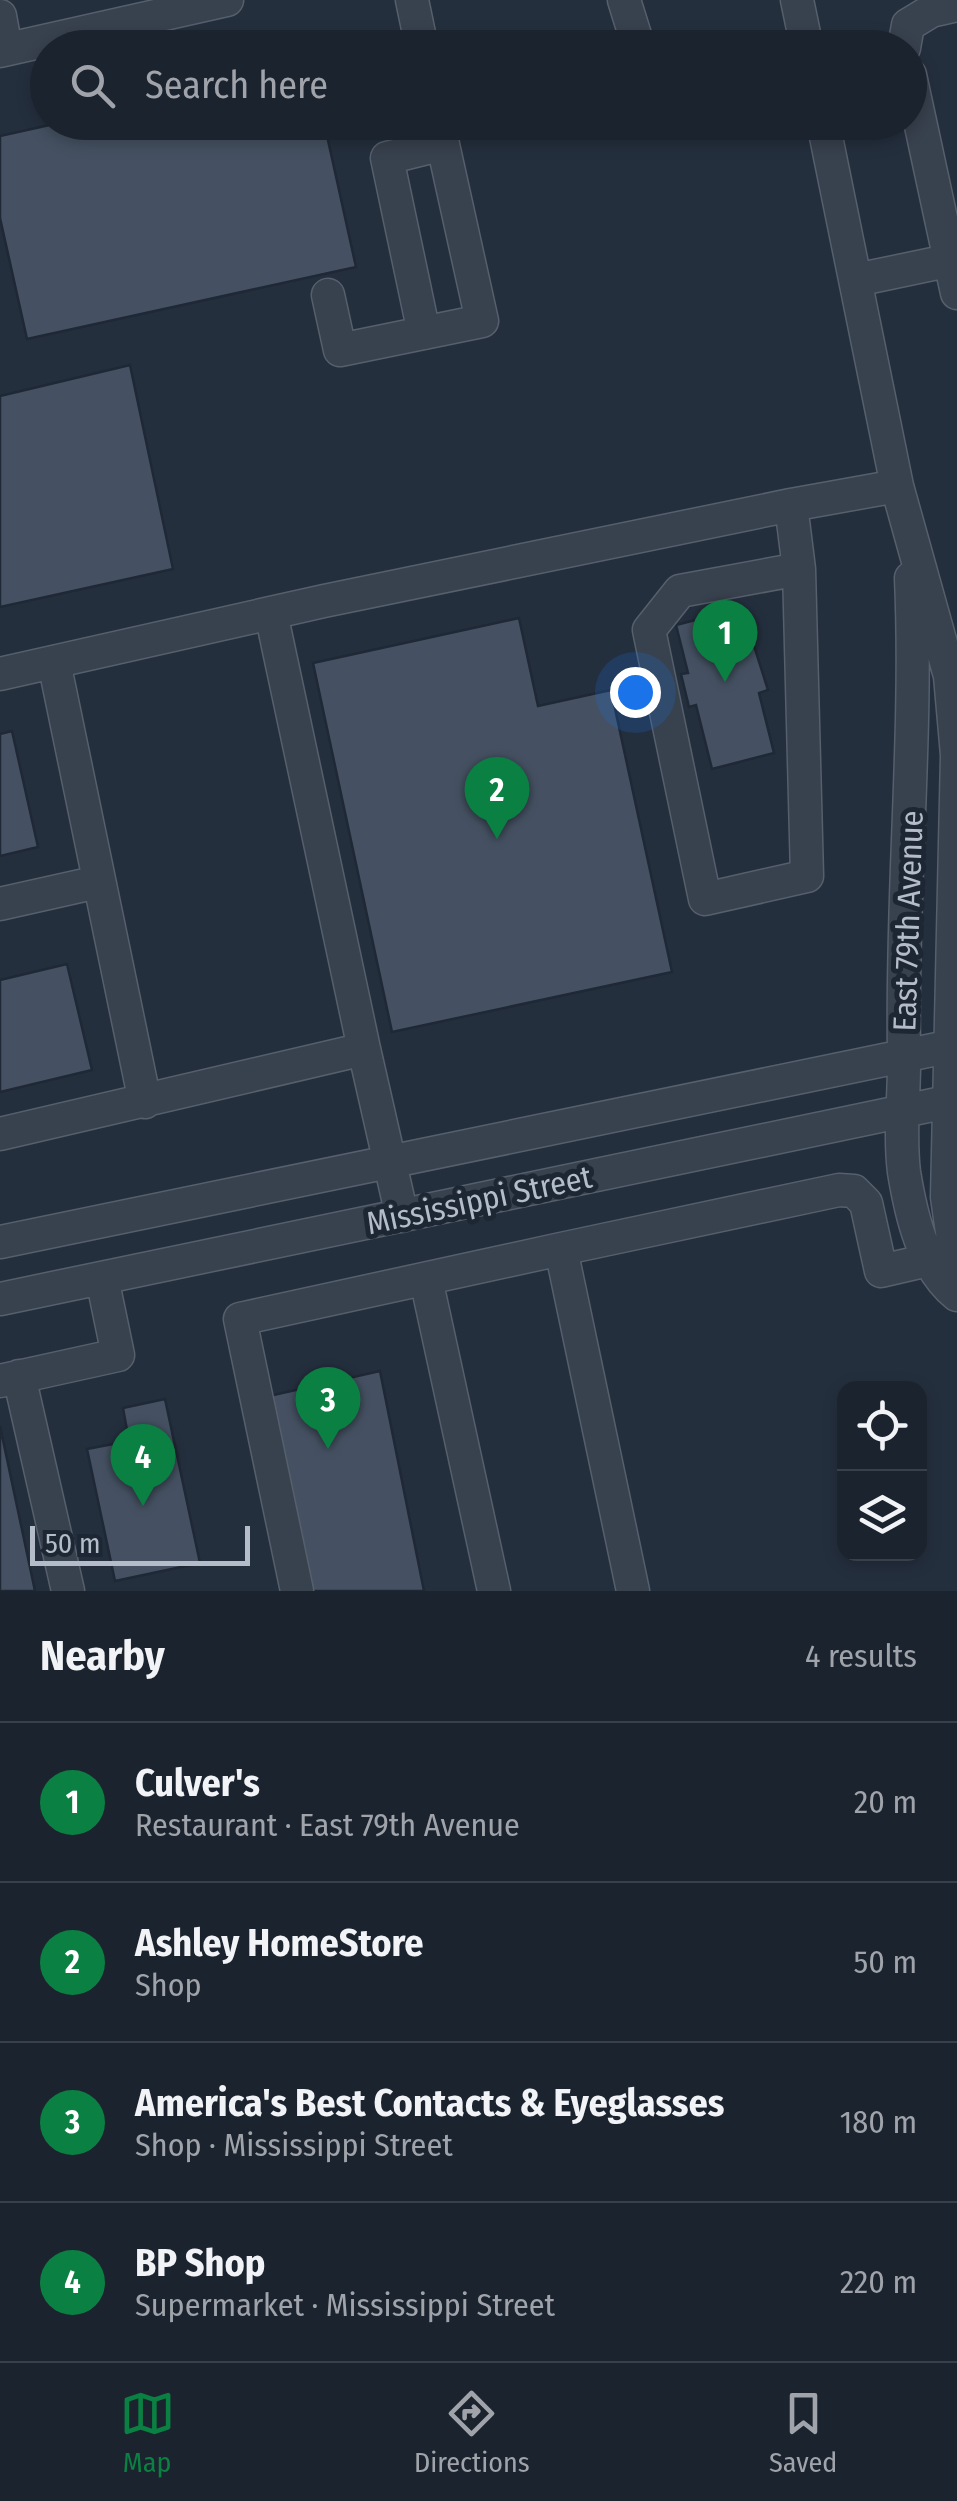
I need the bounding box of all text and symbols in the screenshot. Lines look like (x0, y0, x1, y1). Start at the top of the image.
search box (30, 30, 927, 140)
icon: search (65, 58, 120, 113)
text: Search here (145, 62, 328, 108)
pin: 1 (692, 600, 758, 682)
your location (610, 667, 661, 718)
pin: 2 (464, 756, 530, 839)
street label: East 79th Avenue (885, 810, 931, 1032)
street label: Mississippi Street (363, 1157, 596, 1242)
pin: 3 (296, 1366, 360, 1449)
map controls (837, 1381, 927, 1561)
button: locate (837, 1381, 927, 1471)
pin: 4 (110, 1424, 176, 1506)
button: layers (837, 1471, 927, 1561)
scale bar (30, 1521, 250, 1566)
text: 50 m (45, 1527, 101, 1560)
text: Nearby (40, 1631, 165, 1681)
text: 4 results (805, 1637, 917, 1675)
text: Culver's (135, 1760, 260, 1806)
text: 1 (66, 1783, 79, 1821)
text: 20 m (854, 1783, 917, 1821)
text: Restaurant · East 79th Avenue (135, 1806, 520, 1844)
text: Ashley HomeStore (135, 1920, 424, 1966)
text: 2 (65, 1943, 80, 1981)
text: 50 m (854, 1943, 917, 1981)
text: Shop (135, 1966, 202, 2004)
text: America's Best Contacts & Eyeglasses (135, 2080, 724, 2126)
text: 3 (65, 2103, 80, 2141)
text: 180 m (840, 2103, 917, 2141)
text: Shop · Mississippi Street (135, 2126, 453, 2164)
text: BP Shop (135, 2240, 265, 2286)
text: 4 (64, 2263, 81, 2301)
text: 220 m (840, 2263, 917, 2301)
text: Supermarket · Mississippi Street (135, 2286, 555, 2324)
tab: Map (120, 2386, 175, 2479)
tab: Directions (414, 2386, 530, 2479)
tab: Saved (769, 2386, 837, 2479)

